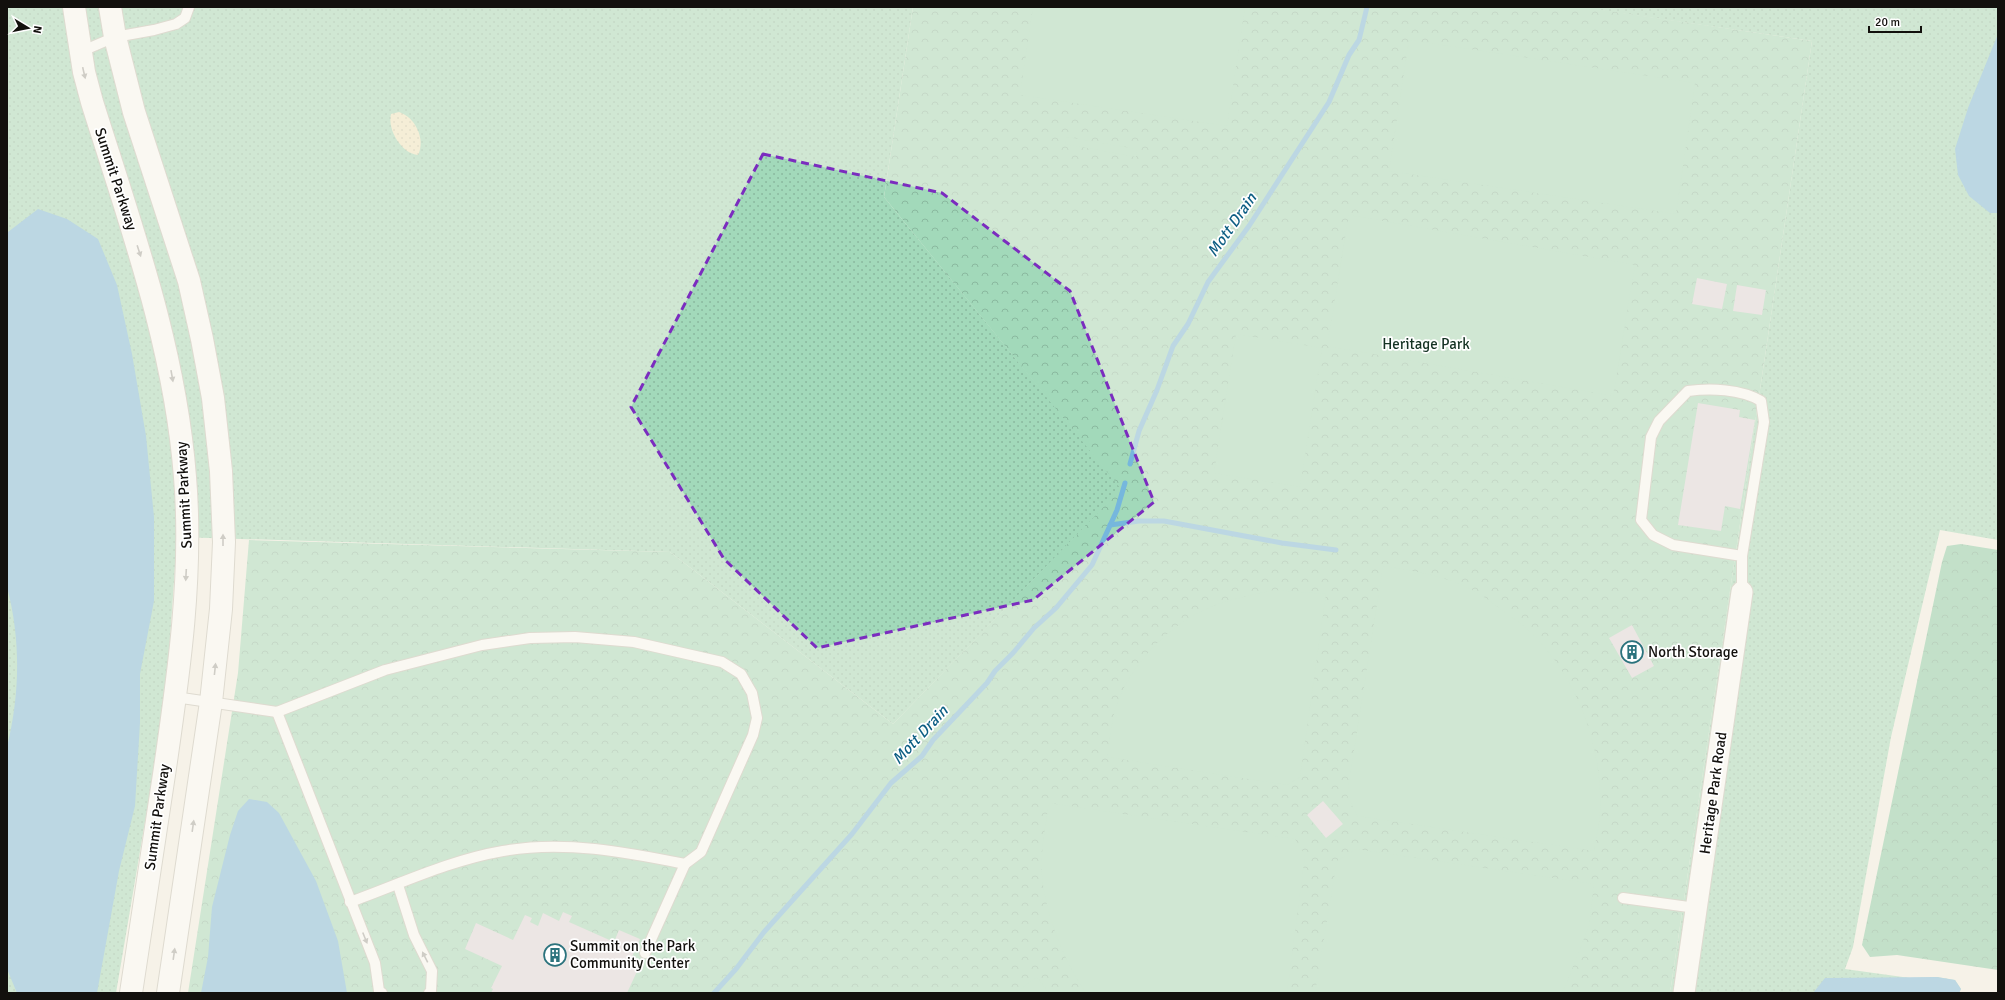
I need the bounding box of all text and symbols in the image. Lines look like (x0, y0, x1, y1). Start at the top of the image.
north arrow (8, 8, 48, 48)
scale bar (1869, 8, 1921, 34)
text: 20 m (1875, 15, 1900, 30)
text: N (30, 25, 44, 35)
one-way arrow (81, 67, 87, 79)
street label: Summit Parkway (91, 125, 141, 233)
water label: Mott Drain (1203, 188, 1262, 261)
one-way arrow (136, 245, 142, 257)
park label: Heritage Park (1382, 335, 1470, 353)
one-way arrow (169, 370, 175, 383)
street label: Summit Parkway (172, 441, 196, 549)
one-way arrow (220, 534, 227, 546)
one-way arrow (182, 569, 189, 581)
building icon: North Storage (1619, 639, 1645, 665)
place label: North Storage (1648, 643, 1738, 661)
one-way arrow (211, 663, 218, 675)
water label: Mott Drain (888, 701, 953, 769)
street label: Heritage Park Road (1696, 731, 1730, 855)
street label: Summit Parkway (141, 763, 173, 871)
one-way arrow (190, 820, 196, 832)
one-way arrow (362, 933, 368, 945)
place label: Summit on the Park Community Center (570, 937, 696, 972)
building icon: Summit on the Park Community Center (542, 942, 568, 968)
one-way arrow (171, 948, 177, 960)
one-way arrow (422, 951, 429, 962)

